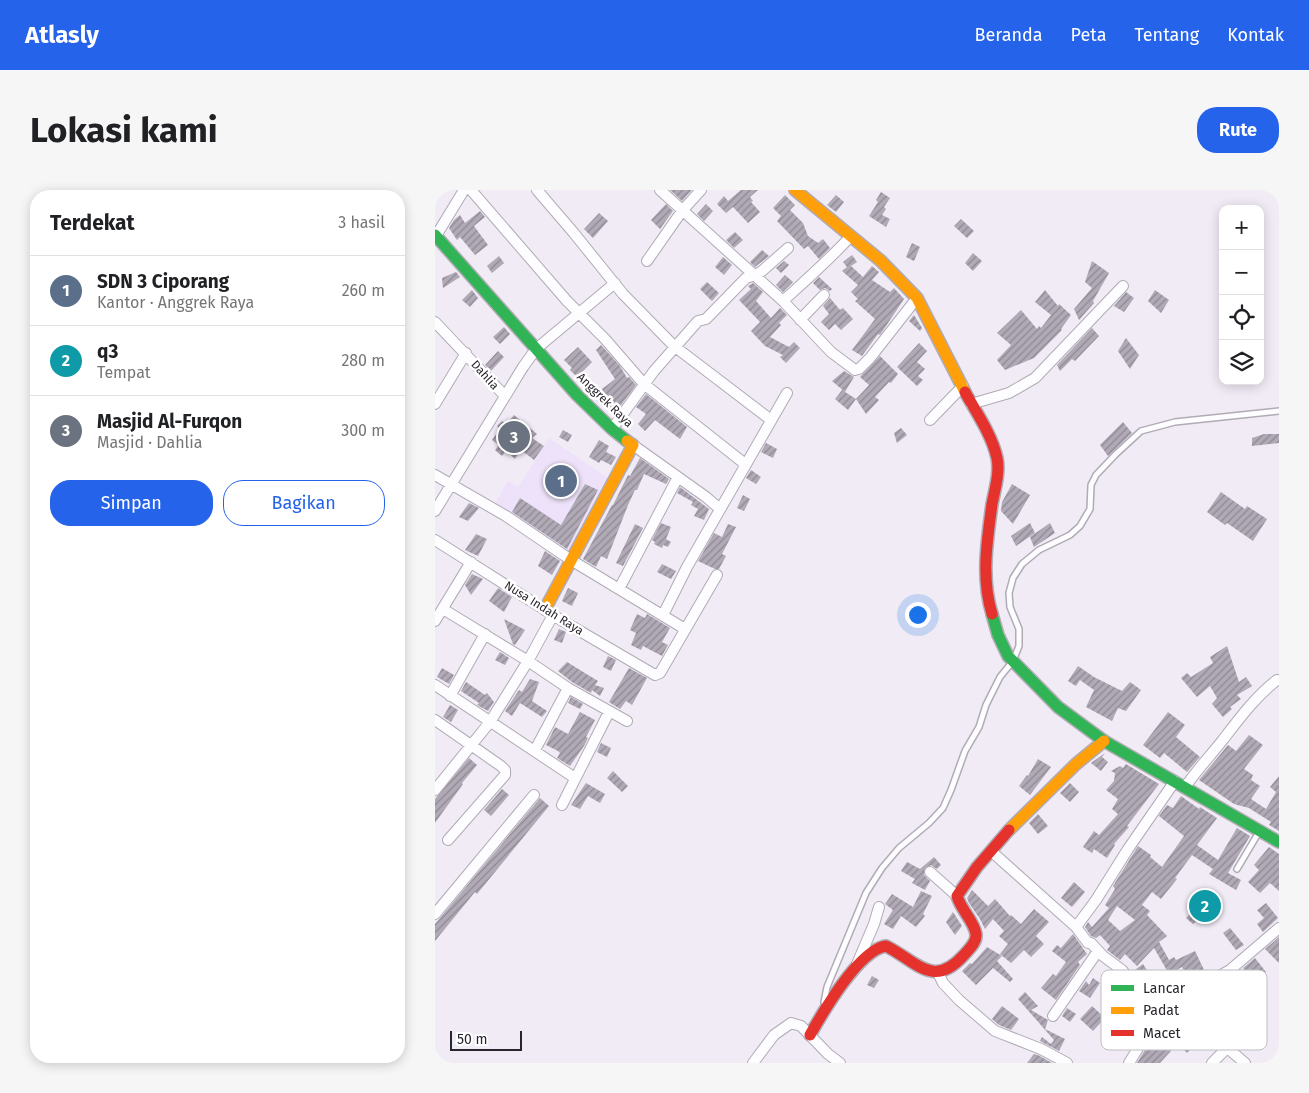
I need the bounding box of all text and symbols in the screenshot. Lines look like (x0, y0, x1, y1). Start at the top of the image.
text: Atlasly (25, 21, 99, 49)
text: Beranda (975, 24, 1043, 46)
text: Peta (1071, 24, 1106, 46)
text: Tentang (1134, 24, 1199, 46)
text: Kontak (1227, 24, 1284, 46)
button: Rute (1197, 107, 1279, 153)
text: Lokasi kami (30, 109, 218, 151)
map controls (1219, 205, 1264, 385)
button: + (1219, 205, 1264, 250)
text: Terdekat (50, 210, 135, 236)
text: 3 hasil (338, 213, 385, 232)
button: − (1219, 250, 1264, 295)
text: SDN 3 Ciporang (97, 270, 229, 293)
text: 1 (62, 281, 70, 300)
text: 260 m (342, 281, 385, 300)
text: Kantor · Anggrek Raya (97, 293, 254, 312)
button: locate (1219, 295, 1264, 340)
text: q3 (97, 340, 118, 363)
button: layers (1219, 340, 1264, 385)
text: 2 (62, 351, 70, 370)
text: 280 m (341, 351, 385, 370)
street label: Dahlia (468, 357, 502, 393)
text: Tempat (97, 363, 151, 382)
street label: Anggrek Raya (574, 370, 636, 430)
text: Masjid Al-Furqon (97, 410, 242, 433)
pin: 3 (498, 418, 530, 456)
text: 3 (62, 421, 70, 440)
text: 300 m (341, 421, 385, 440)
text: Masjid · Dahlia (97, 433, 202, 452)
pin: 1 (545, 462, 577, 500)
button: Simpan (50, 480, 213, 526)
button: Bagikan (223, 480, 385, 526)
street label: Nusa Indah Raya (502, 578, 586, 638)
your location (905, 602, 931, 628)
pin: 2 (1189, 887, 1221, 925)
legend (1101, 970, 1267, 1050)
text: Lancar (1143, 980, 1186, 997)
text: Padat (1143, 1002, 1180, 1019)
text: Macet (1143, 1025, 1182, 1042)
scale bar (450, 1028, 523, 1051)
text: 50 m (457, 1031, 488, 1048)

